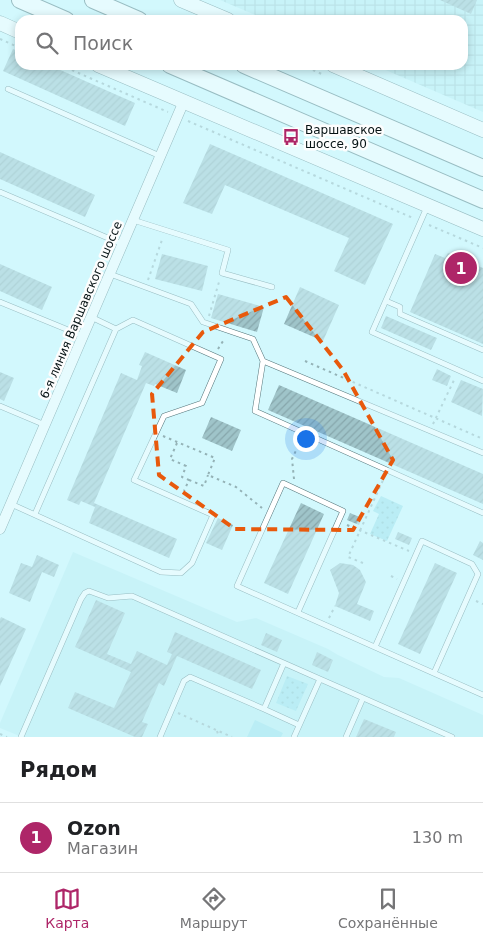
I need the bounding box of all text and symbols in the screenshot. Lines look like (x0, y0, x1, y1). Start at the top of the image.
search box (15, 15, 468, 70)
icon: search (33, 29, 61, 57)
text: Поиск (73, 32, 133, 54)
place label: Варшавское шоссе, 90 (305, 123, 382, 151)
bus stop icon: Варшавское шоссе, 90 (281, 127, 301, 147)
street label: 6-я линия Варшавского шоссе (37, 219, 125, 401)
pin: 1 (445, 249, 477, 287)
your location (293, 426, 319, 452)
text: Рядом (20, 758, 97, 782)
text: Ozon (67, 817, 121, 839)
text: 1 (30, 828, 42, 847)
text: 130 m (412, 828, 463, 847)
text: Магазин (67, 839, 138, 858)
tab: Карта (45, 885, 89, 931)
tab: Маршрут (180, 885, 247, 931)
tab: Сохранённые (338, 885, 438, 931)

